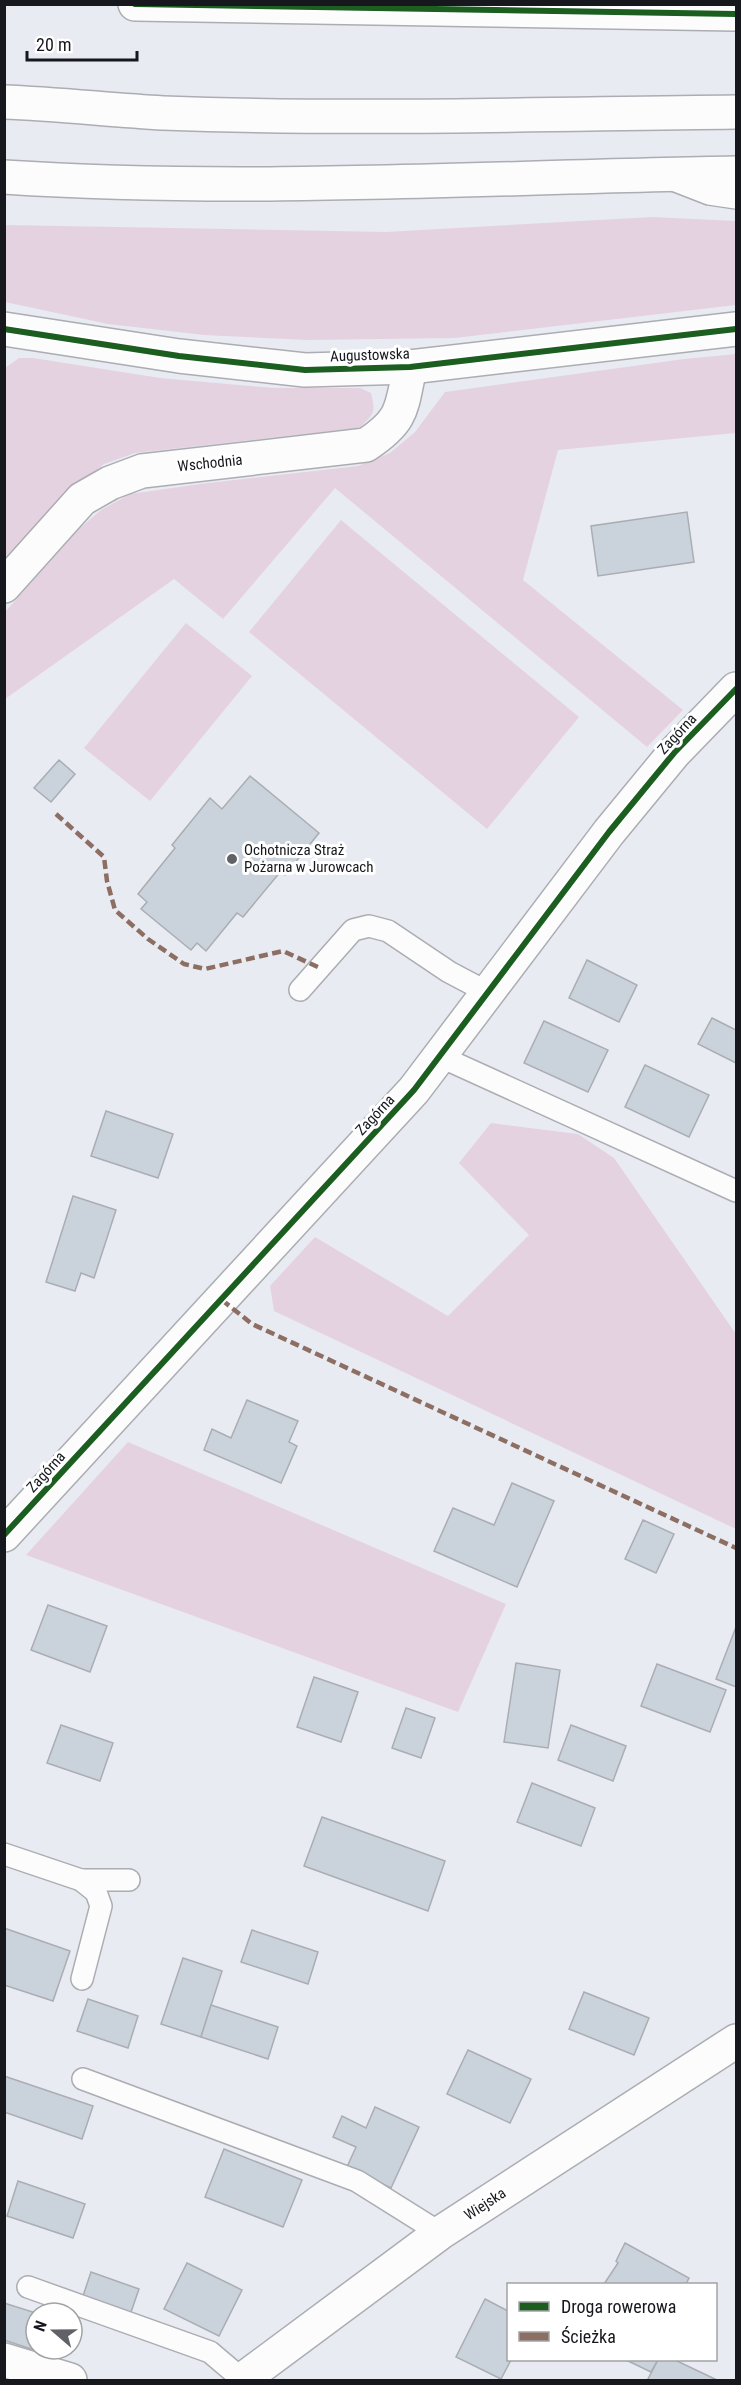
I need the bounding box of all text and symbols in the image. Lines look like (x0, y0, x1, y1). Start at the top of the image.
scale bar (27, 24, 136, 62)
text: 20 m (36, 34, 71, 55)
street label: Augustowska (330, 345, 410, 365)
street label: Wschodnia (177, 451, 243, 475)
street label: Zagórna (654, 710, 700, 758)
place label: Ochotnicza Straż Pożarna w Jurowcach (244, 841, 374, 876)
marker: Ochotnicza Straż Pożarna w Jurowcach (225, 852, 239, 866)
street label: Zagórna (352, 1091, 398, 1139)
street label: Zagórna (23, 1448, 69, 1496)
street label: Wiejska (461, 2184, 509, 2224)
legend (507, 2283, 717, 2361)
text: Droga rowerowa (561, 2296, 676, 2317)
north arrow (24, 2301, 84, 2361)
text: N (30, 2318, 51, 2334)
text: Ścieżka (561, 2326, 616, 2347)

